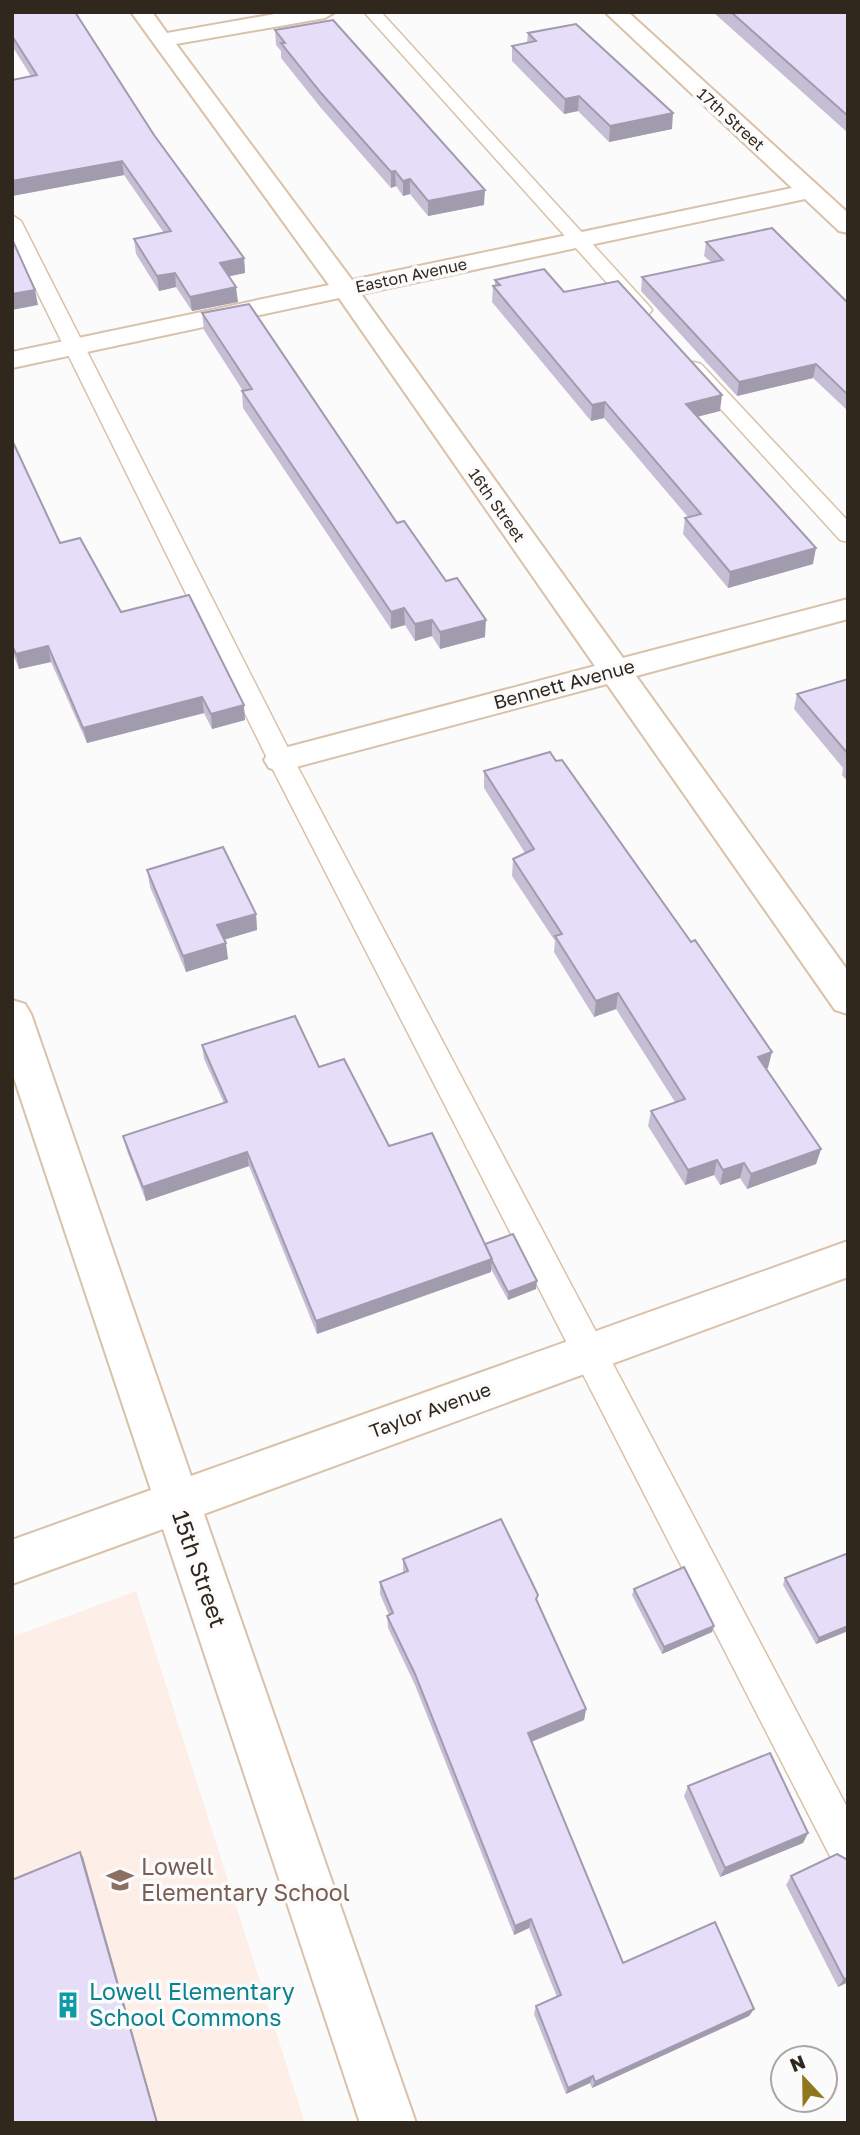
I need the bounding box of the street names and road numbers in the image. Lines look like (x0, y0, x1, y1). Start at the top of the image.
street label: 17th Street (693, 84, 769, 154)
street label: Easton Avenue (353, 253, 469, 297)
street label: 16th Street (464, 464, 530, 546)
street label: Bennett Avenue (491, 654, 637, 713)
street label: Taylor Avenue (366, 1377, 494, 1442)
street label: 15th Street (167, 1507, 233, 1631)

